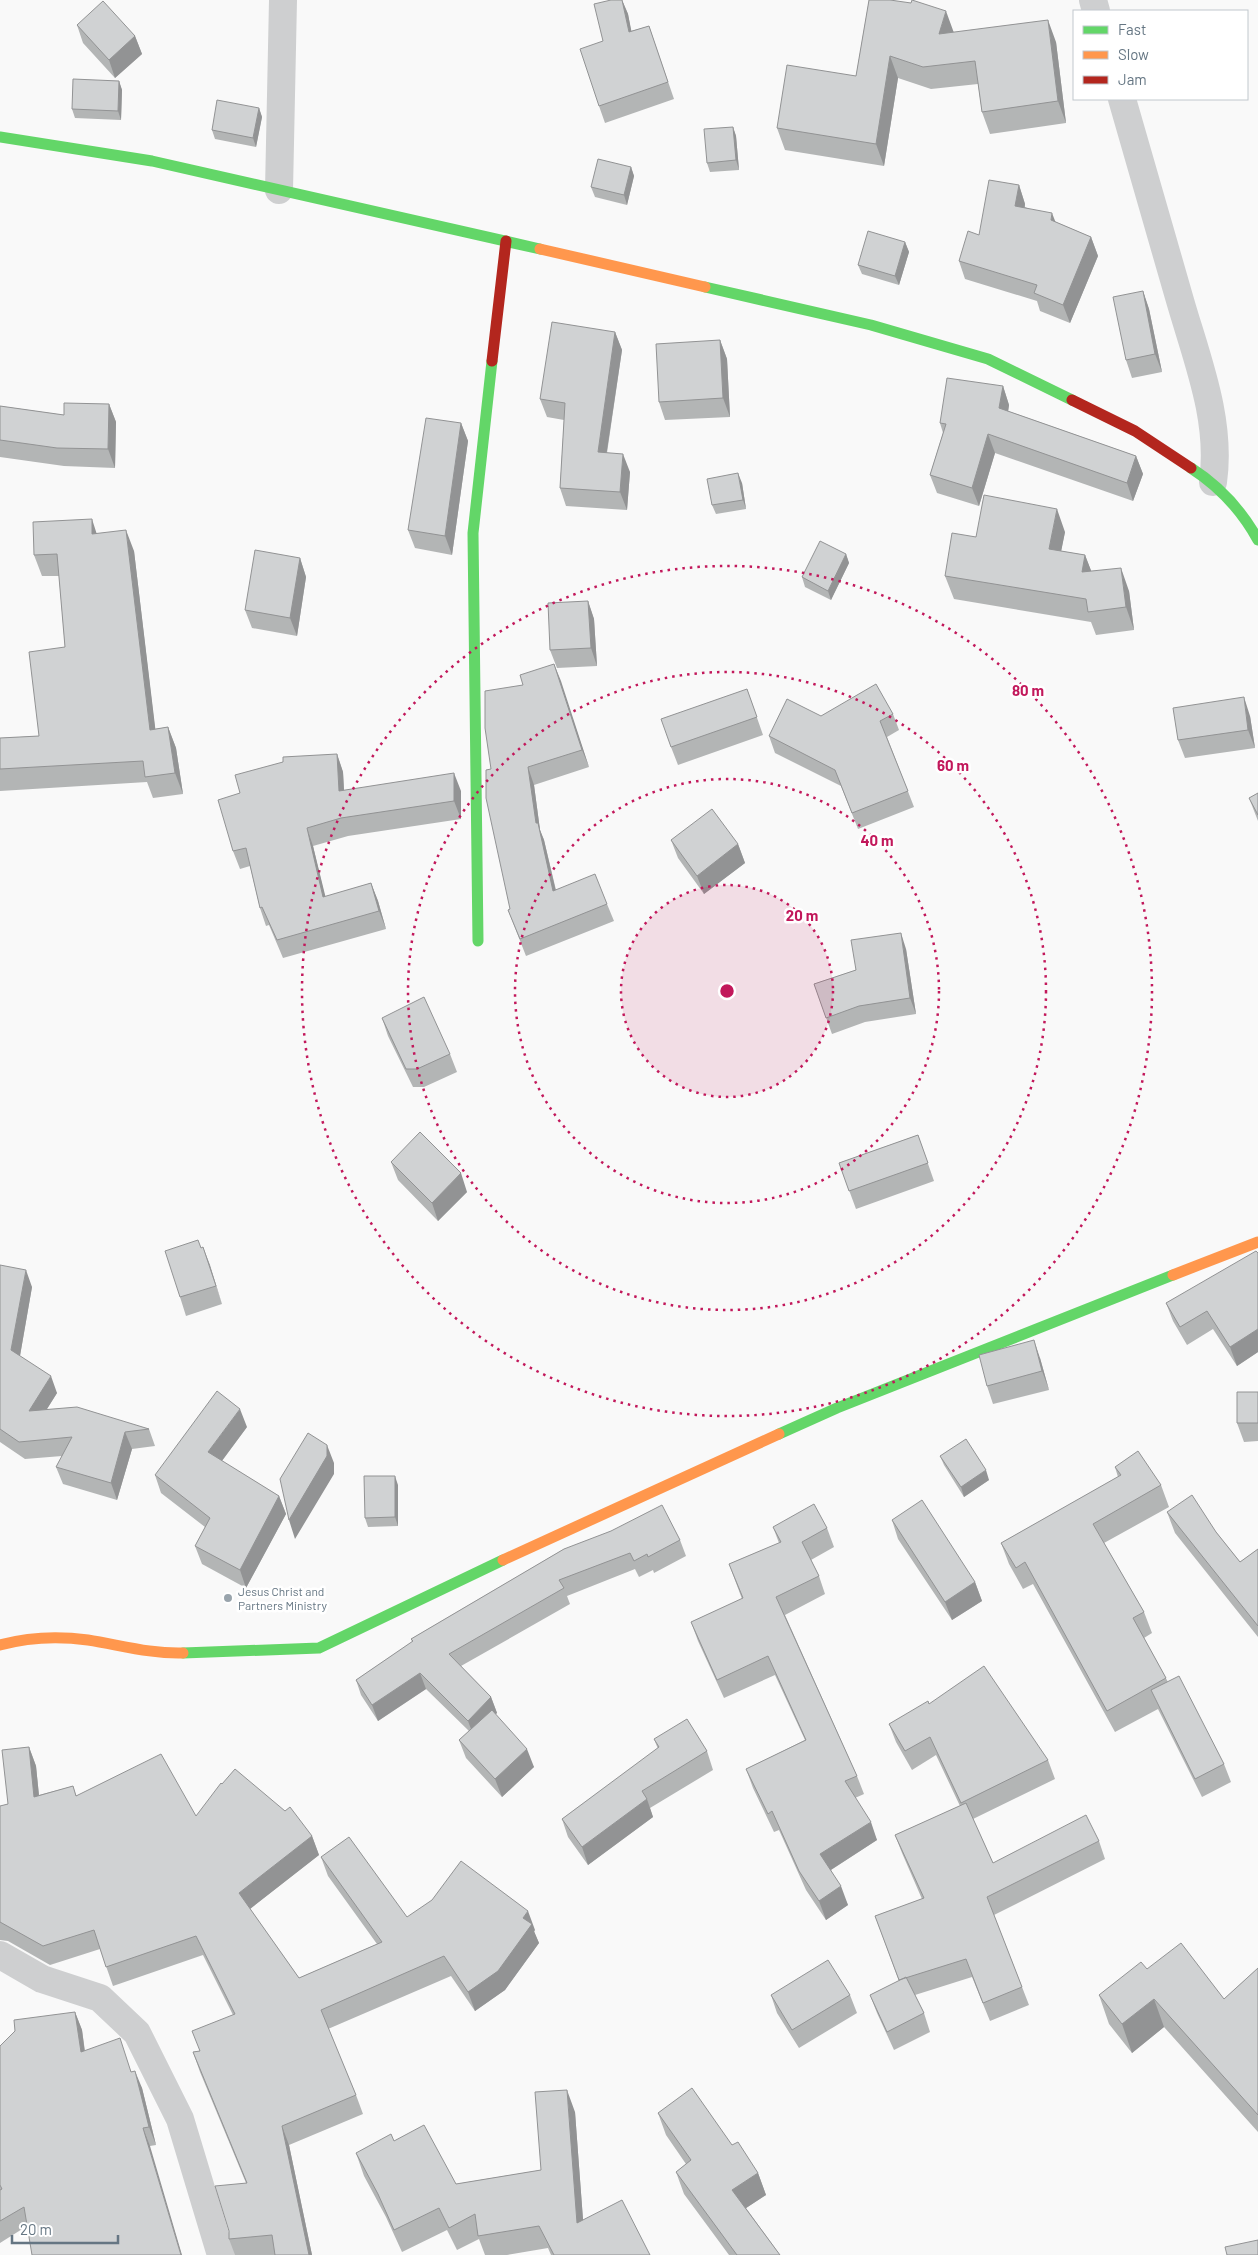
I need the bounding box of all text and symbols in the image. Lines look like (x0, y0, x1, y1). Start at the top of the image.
legend (1073, 10, 1248, 100)
text: Fast (1118, 20, 1146, 38)
text: Slow (1118, 45, 1149, 63)
text: Jam (1118, 70, 1147, 88)
text: 80 m (1012, 681, 1044, 699)
text: 60 m (937, 756, 969, 774)
text: 40 m (860, 831, 894, 849)
text: 20 m (786, 906, 818, 924)
centre of rings (718, 982, 736, 1000)
place label: Jesus Christ and Partners Ministry (238, 1584, 327, 1612)
marker: Jesus Christ and Partners Ministry (222, 1592, 234, 1604)
scale bar (12, 2212, 119, 2244)
text: 20 m (20, 2220, 52, 2238)

